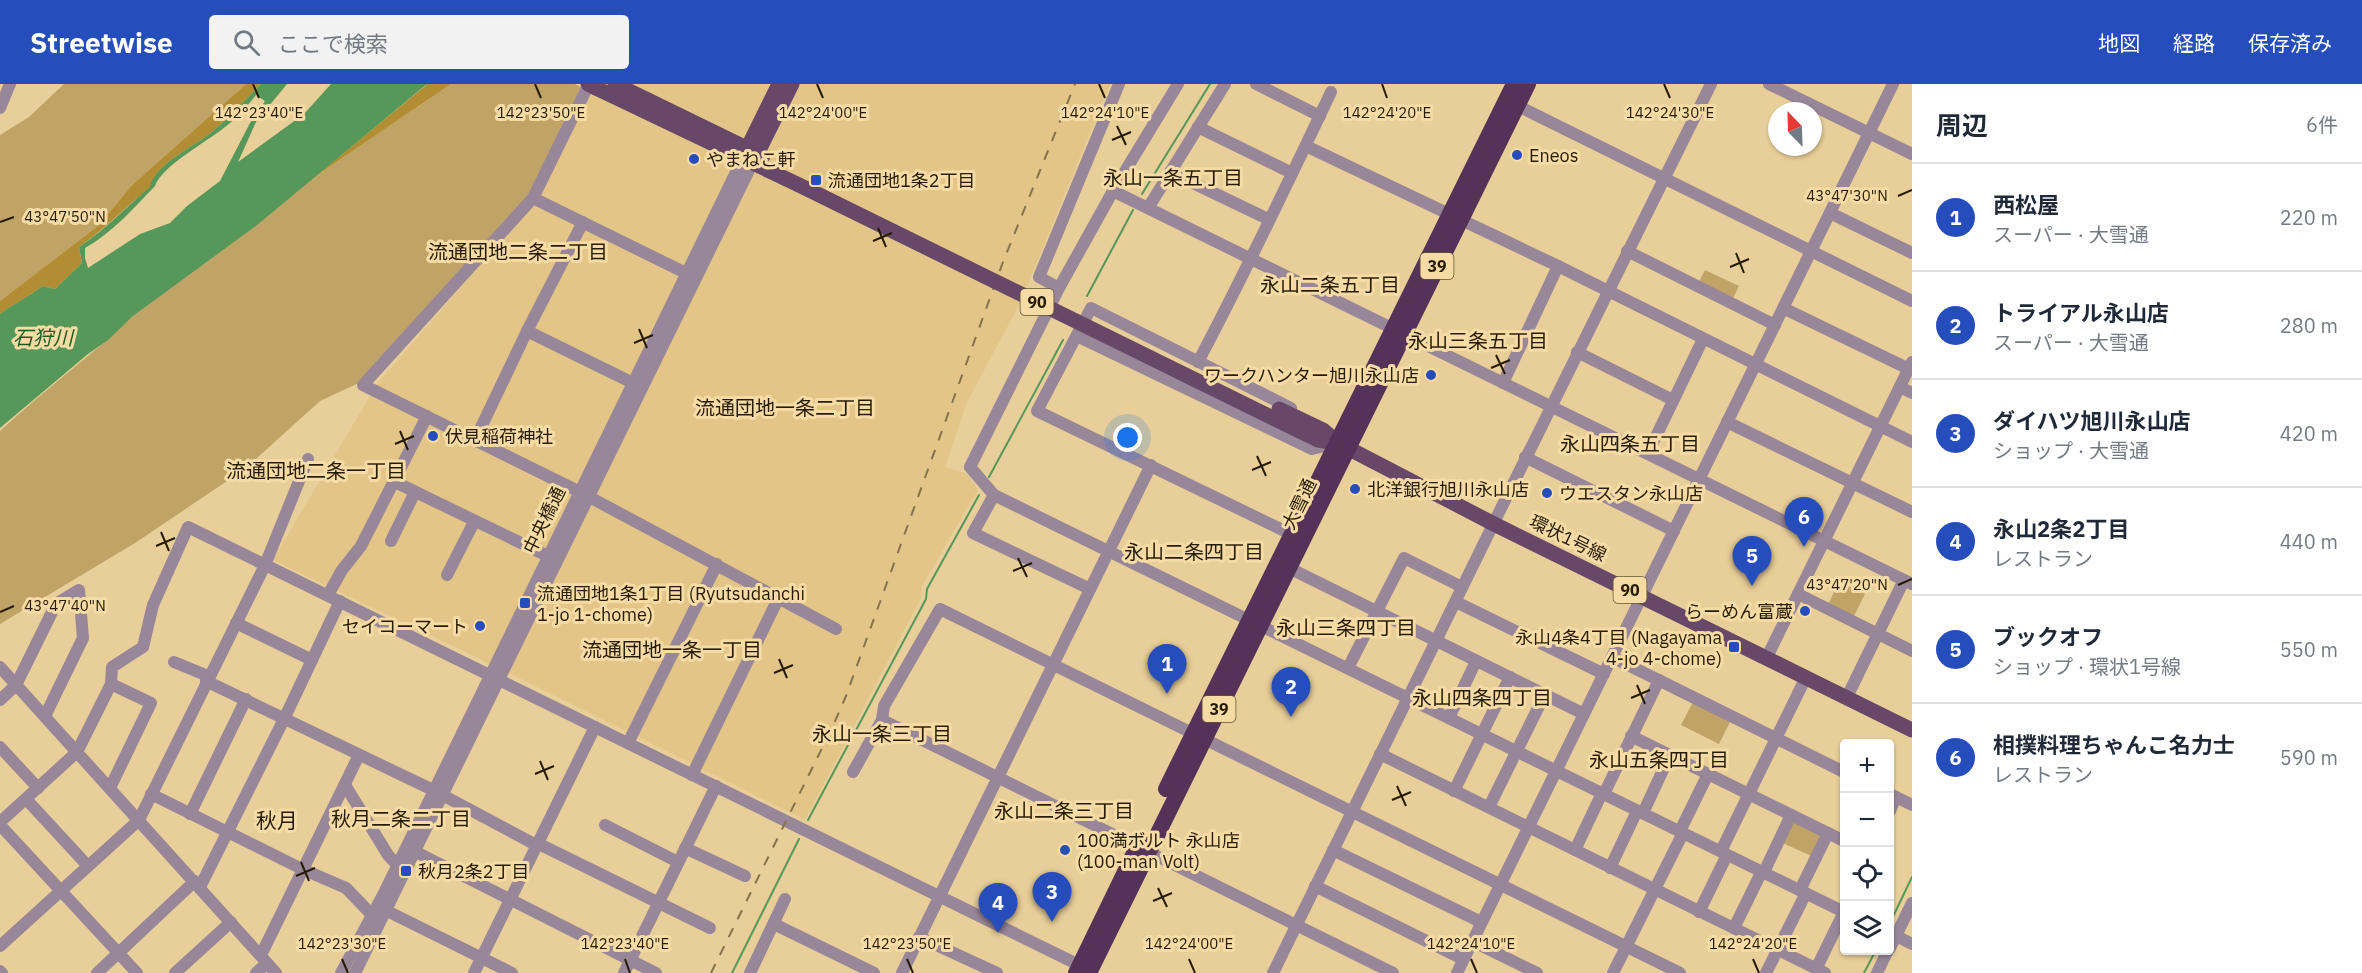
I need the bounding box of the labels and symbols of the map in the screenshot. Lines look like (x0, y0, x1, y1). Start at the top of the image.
north arrow (1768, 102, 1822, 156)
text: 142°23'40"E (215, 103, 303, 122)
text: 142°23'50"E (497, 103, 585, 122)
text: 142°24'00"E (779, 103, 867, 122)
text: 142°24'10"E (1061, 103, 1149, 122)
text: 142°24'20"E (1343, 103, 1431, 122)
text: 142°24'30"E (1626, 103, 1714, 122)
place label: Eneos (1529, 144, 1578, 167)
place label: やまねこ軒 (706, 148, 796, 171)
marker: Eneos (1510, 148, 1524, 162)
marker: やまねこ軒 (687, 152, 701, 166)
district label: 永山一条五丁目 (1103, 164, 1243, 191)
place label: 流通団地1条2丁目 (828, 169, 976, 192)
marker: 流通団地1条2丁目 (809, 173, 823, 187)
text: 43°47'30"N (1806, 186, 1888, 205)
text: 43°47'50"N (24, 207, 106, 226)
district label: 流通団地二条二丁目 (428, 238, 608, 265)
road number: 39 (1420, 253, 1454, 279)
district label: 永山二条五丁目 (1260, 271, 1400, 298)
road number: 90 (1020, 289, 1054, 315)
water label: 石狩川 (13, 324, 75, 351)
district label: 永山三条五丁目 (1408, 327, 1548, 354)
place label: ワークハンター旭川永山店 (1204, 364, 1419, 387)
marker: ワークハンター旭川永山店 (1424, 368, 1438, 382)
district label: 流通団地一条二丁目 (695, 394, 875, 421)
your location (1113, 423, 1142, 452)
place label: 伏見稲荷神社 (445, 425, 553, 448)
marker: 伏見稲荷神社 (426, 429, 440, 443)
district label: 永山四条五丁目 (1560, 430, 1700, 457)
district label: 流通団地二条一丁目 (226, 457, 406, 484)
street label: 大雪通 (1277, 475, 1321, 533)
place label: 北洋銀行旭川永山店 (1367, 478, 1529, 501)
marker: 北洋銀行旭川永山店 (1348, 482, 1362, 496)
place label: ウエスタン永山店 (1559, 482, 1703, 505)
street label: 中央橋通 (518, 483, 570, 557)
marker: ウエスタン永山店 (1540, 486, 1554, 500)
pin: 6 (1784, 498, 1824, 547)
street label: 環状1号線 (1526, 510, 1610, 566)
pin: 5 (1732, 536, 1772, 586)
district label: 永山二条四丁目 (1124, 538, 1264, 565)
text: 43°47'20"N (1806, 575, 1888, 594)
road number: 90 (1614, 577, 1646, 603)
place label: 流通団地1条1丁目 (Ryutsudanchi 1-jo 1-chome) (537, 582, 805, 626)
text: 43°47'40"N (24, 596, 106, 615)
marker: 流通団地1条1丁目 (Ryutsudanchi 1-jo 1-chome) (518, 596, 532, 610)
place label: らーめん富蔵 (1685, 600, 1793, 623)
marker: らーめん富蔵 (1798, 604, 1812, 618)
district label: 永山三条四丁目 (1276, 614, 1416, 641)
place label: セイコーマート (342, 615, 468, 638)
marker: セイコーマート (473, 619, 487, 633)
place label: 永山4条4丁目 (Nagayama 4-jo 4-chome) (1515, 626, 1722, 670)
district label: 流通団地一条一丁目 (582, 636, 762, 663)
marker: 永山4条4丁目 (Nagayama 4-jo 4-chome) (1727, 640, 1741, 654)
pin: 1 (1148, 644, 1186, 694)
pin: 2 (1272, 668, 1310, 717)
district label: 永山四条四丁目 (1412, 684, 1552, 711)
road number: 39 (1202, 696, 1236, 722)
district label: 永山一条三丁目 (812, 720, 952, 747)
district label: 永山五条四丁目 (1589, 746, 1729, 773)
district label: 永山二条三丁目 (994, 797, 1134, 824)
district label: 秋月二条二丁目 (331, 805, 471, 832)
district label: 秋月 (256, 806, 298, 834)
place label: 100満ボルト 永山店 (100-man Volt) (1077, 829, 1240, 873)
marker: 100満ボルト 永山店 (100-man Volt) (1058, 843, 1072, 857)
place label: 秋月2条2丁目 (418, 860, 530, 883)
marker: 秋月2条2丁目 (399, 864, 413, 878)
pin: 3 (1032, 872, 1072, 922)
pin: 4 (978, 884, 1018, 933)
text: 142°23'30"E (298, 934, 386, 953)
text: 142°23'40"E (581, 934, 669, 953)
text: 142°23'50"E (863, 934, 951, 953)
text: 142°24'00"E (1145, 934, 1233, 953)
text: 142°24'10"E (1427, 934, 1515, 953)
text: 142°24'20"E (1709, 934, 1797, 953)

